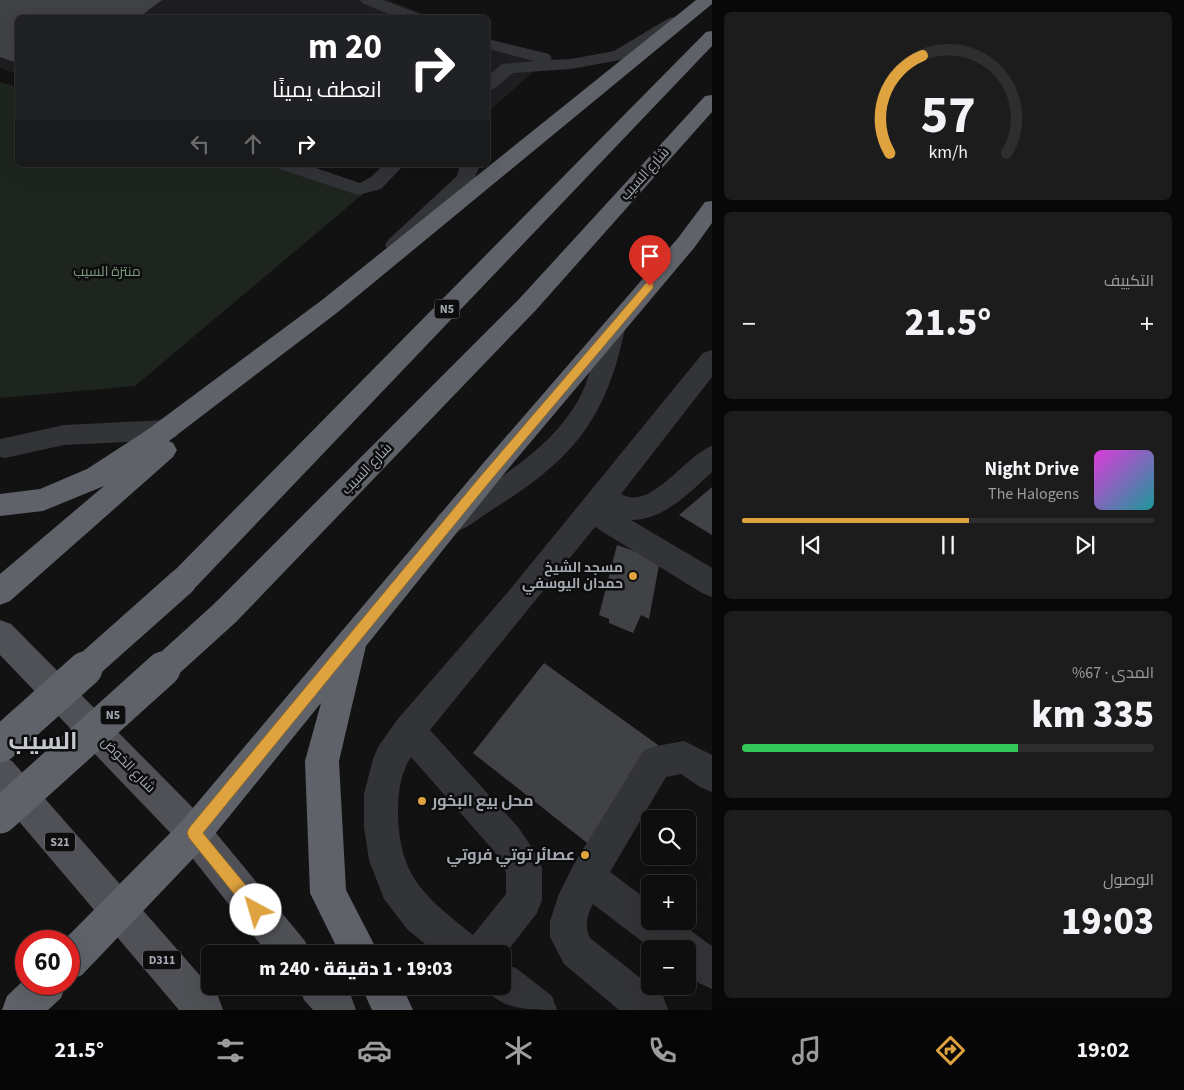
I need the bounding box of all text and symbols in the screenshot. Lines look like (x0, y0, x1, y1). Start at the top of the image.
text: 20 m (308, 22, 382, 72)
icon: right (400, 35, 465, 100)
text: انعطف يمينًا (272, 74, 382, 106)
text: 57 (921, 79, 975, 153)
icon: left (186, 130, 214, 158)
icon: ahead (239, 130, 267, 158)
icon: right (292, 130, 320, 158)
text: km/h (928, 140, 968, 165)
street label: شارع السيب (616, 143, 674, 205)
pin (629, 235, 671, 286)
icon: arrive (636, 242, 664, 270)
park label: منتزة السيب (73, 262, 141, 282)
text: التكييف (1104, 270, 1154, 292)
text: 21.5° (905, 296, 991, 350)
road number: N5 (434, 300, 460, 318)
text: − (742, 304, 756, 344)
text: + (1140, 304, 1154, 344)
street label: شارع السيب (337, 439, 397, 499)
text: Night Drive (985, 456, 1079, 483)
text: The Halogens (988, 483, 1079, 505)
icon: previous (797, 531, 825, 559)
icon: pause (934, 531, 962, 559)
icon: next (1071, 531, 1099, 559)
place label: مسجد الشيخ حمدان اليوسفي (522, 558, 623, 595)
marker: مسجد الشيخ حمدان اليوسفي (627, 570, 639, 582)
text: المدى · 67% (1072, 662, 1154, 684)
text: 335 km (1032, 688, 1154, 742)
road number: N5 (100, 706, 126, 724)
district label: السيب (9, 724, 77, 759)
street label: شارع الخوض (96, 733, 160, 797)
place label: محل بيع البخور (431, 790, 534, 812)
marker: محل بيع البخور (416, 795, 428, 807)
map controls (641, 810, 696, 995)
button: search (641, 810, 696, 865)
road number: S21 (45, 832, 75, 852)
place label: عصائر توتي فروتي (447, 844, 575, 867)
marker: عصائر توتي فروتي (579, 849, 591, 861)
text: الوصول (1103, 869, 1154, 891)
button: + (641, 875, 696, 930)
position arrow (229, 883, 281, 935)
text: 19:03 (1061, 895, 1154, 949)
speed limit sign: 60 (15, 930, 80, 995)
button: − (641, 940, 696, 995)
road number: D311 (143, 950, 181, 970)
text: 19:03 · 1 دقيقة · 240 m (259, 956, 453, 983)
icon: filters (213, 1033, 248, 1068)
icon: car (357, 1033, 392, 1068)
icon: climate (501, 1033, 536, 1068)
icon: phone (645, 1033, 680, 1068)
icon: music (789, 1033, 824, 1068)
icon: directions (933, 1033, 968, 1068)
text: 21.5° (55, 1034, 104, 1066)
text: 19:02 (1076, 1034, 1130, 1066)

